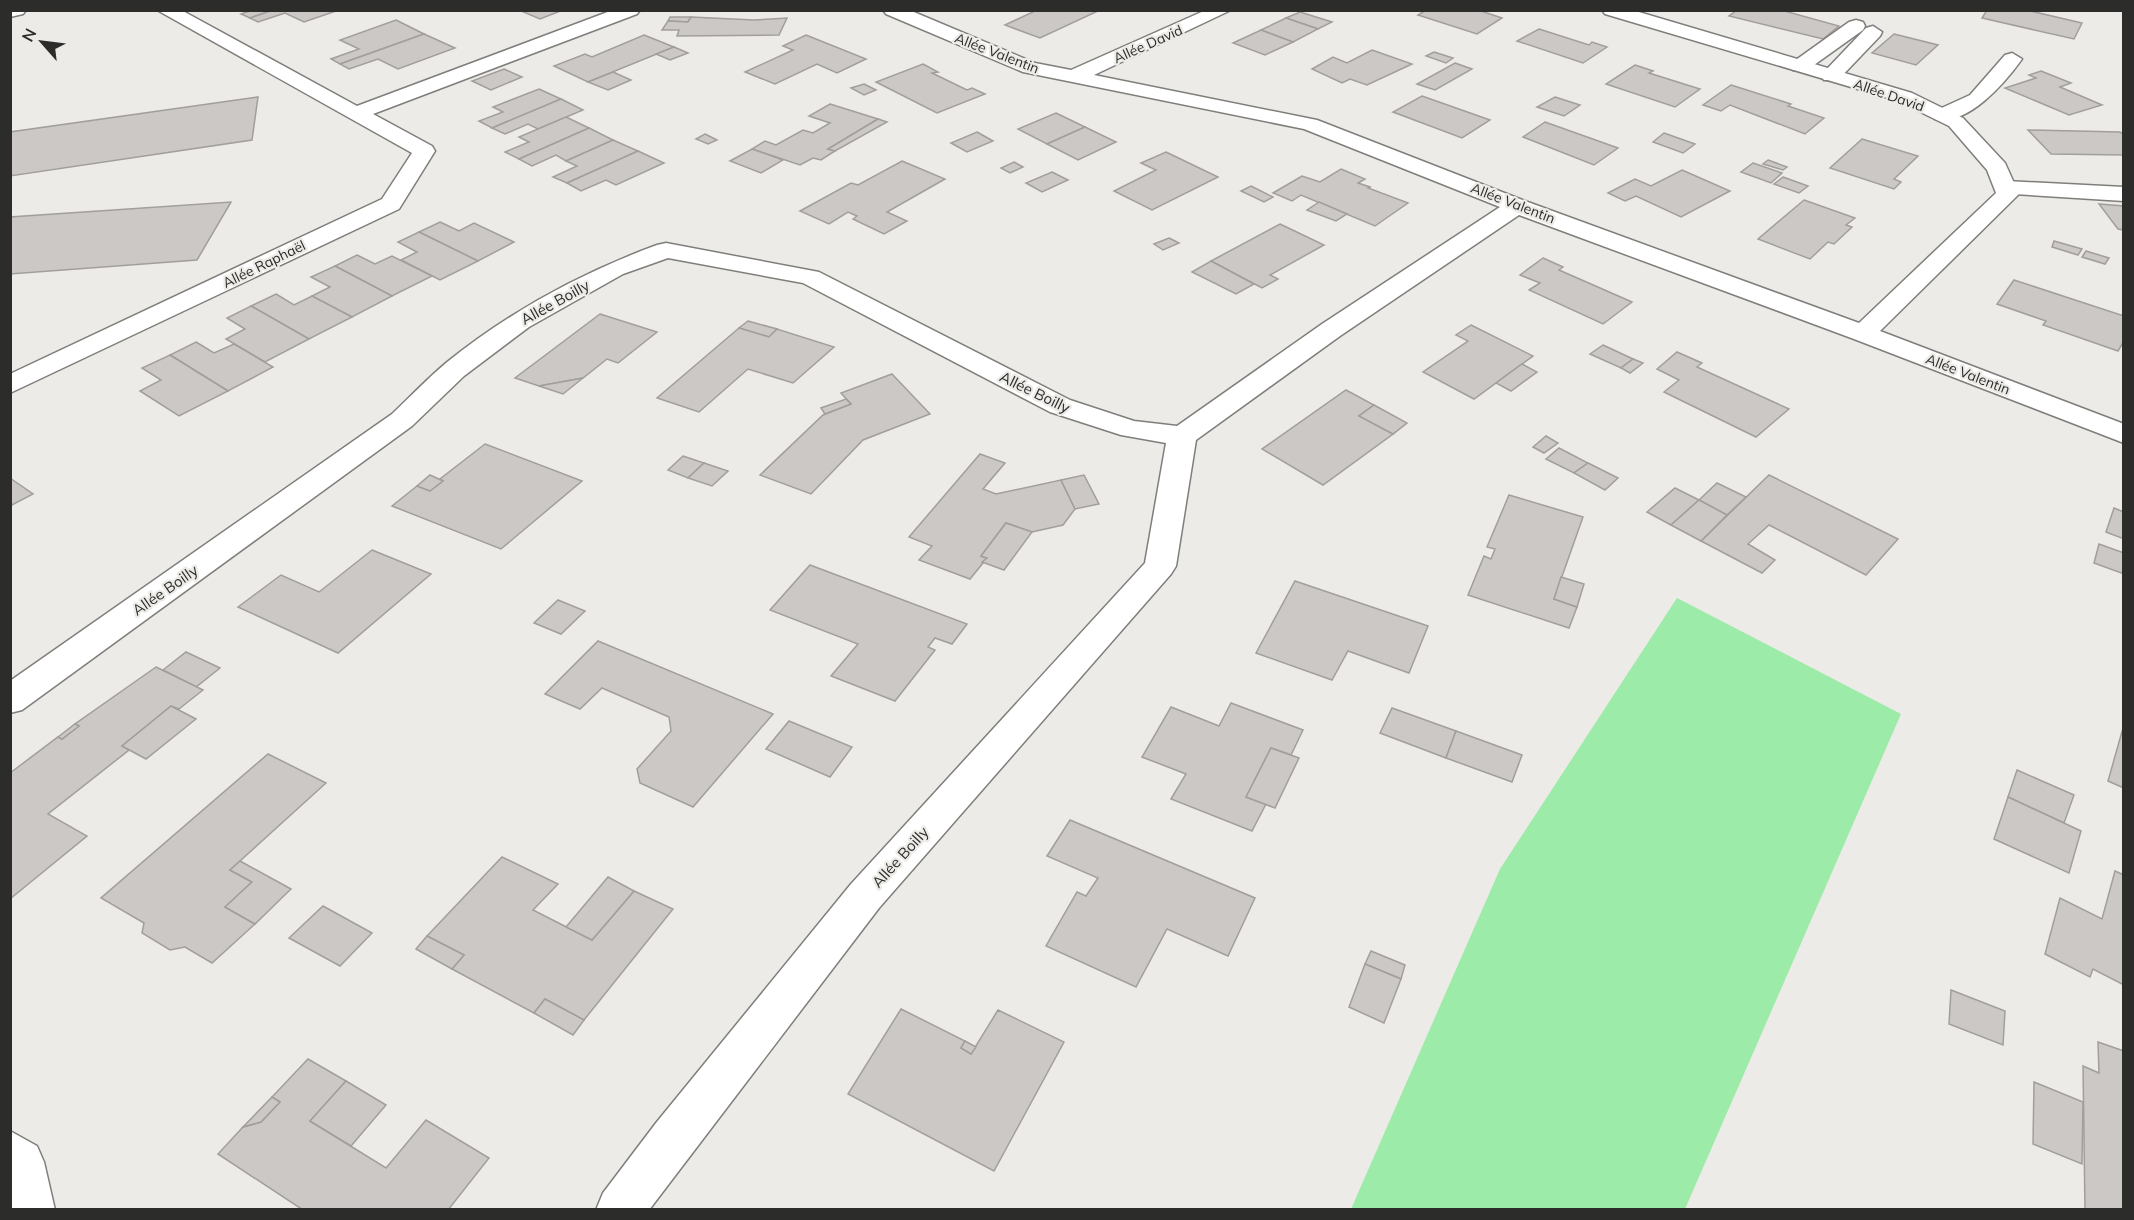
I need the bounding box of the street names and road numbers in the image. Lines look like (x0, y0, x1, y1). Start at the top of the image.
street label: Allée David (1111, 21, 1185, 67)
street label: Allée Valentin (952, 29, 1042, 77)
street label: Allée David (1851, 74, 1927, 116)
street label: Allée Valentin (1468, 179, 1558, 227)
street label: Allée Raphaël (220, 236, 308, 292)
street label: Allée Boilly (517, 275, 593, 329)
street label: Allée Valentin (1923, 350, 2013, 398)
street label: Allée Boilly (997, 367, 1073, 417)
street label: Allée Boilly (128, 560, 202, 620)
street label: Allée Boilly (868, 822, 932, 892)

